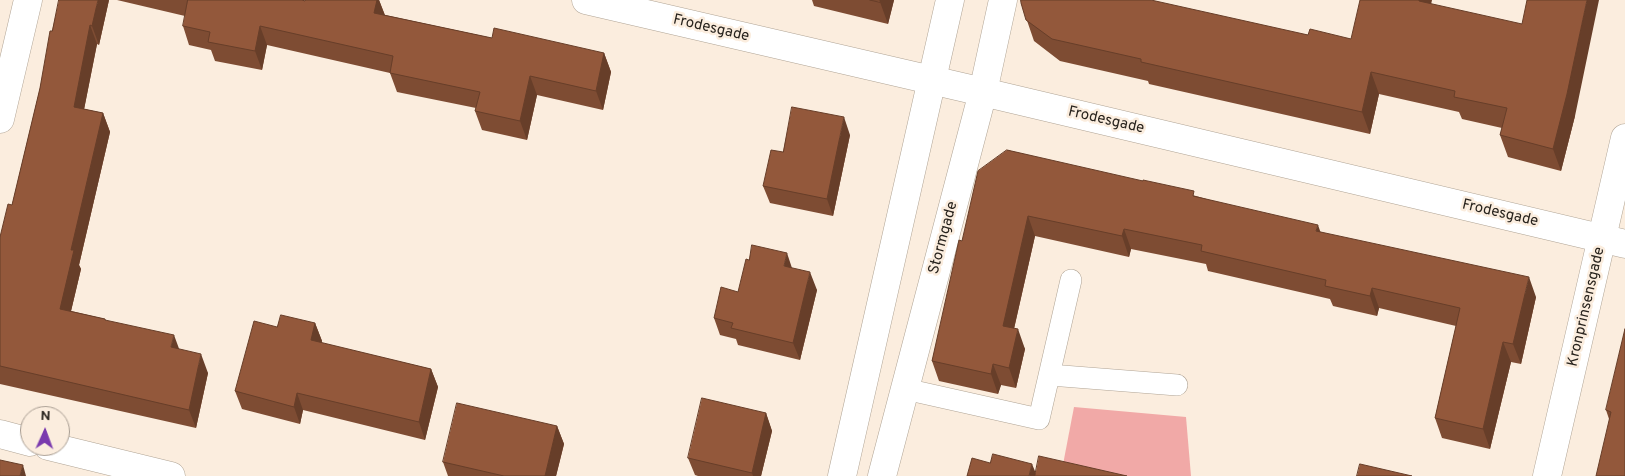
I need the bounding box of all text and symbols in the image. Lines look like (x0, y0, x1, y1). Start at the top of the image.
street label: Frodesgade (671, 11, 751, 47)
street label: Frodesgade (1066, 103, 1146, 139)
street label: Frodesgade (1460, 196, 1540, 232)
street label: Stormgade (926, 200, 962, 276)
street label: Kronprinsensgade (1564, 245, 1610, 369)
north arrow (20, 406, 70, 456)
text: N (40, 408, 51, 425)

